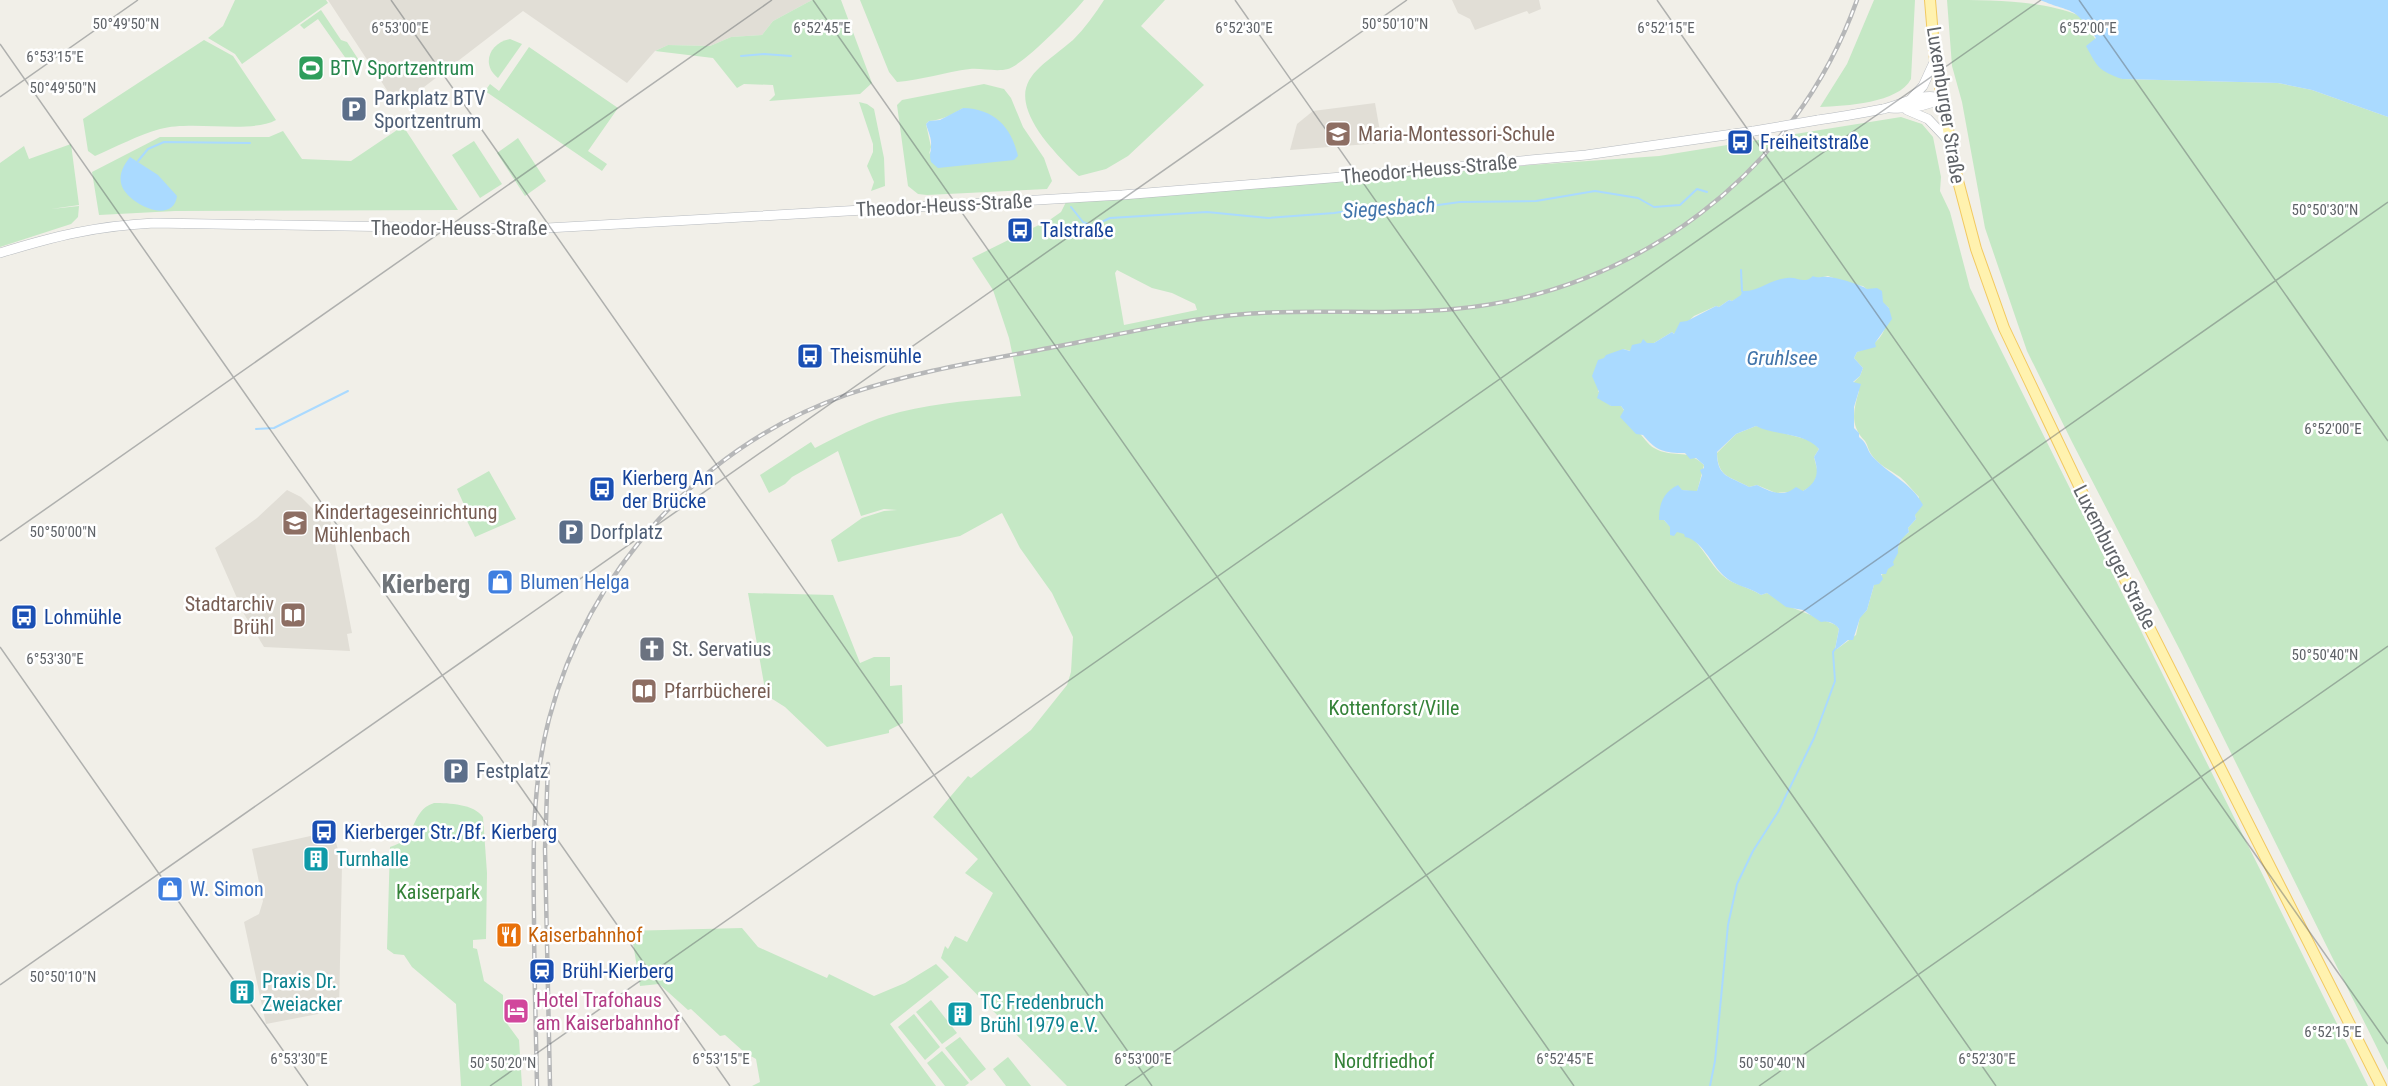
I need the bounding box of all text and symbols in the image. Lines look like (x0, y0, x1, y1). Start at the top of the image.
text: 50°49'50"N (93, 15, 159, 33)
text: 50°50'10"N (1362, 15, 1428, 33)
text: 6°53'00"E (371, 19, 429, 37)
text: 6°52'45"E (793, 19, 851, 37)
text: 6°52'30"E (1215, 19, 1273, 37)
text: 6°52'15"E (1637, 19, 1695, 37)
text: 6°52'00"E (2059, 19, 2117, 37)
street label: Luxemburger Straße (1922, 25, 1970, 185)
text: 6°53'15"E (26, 48, 84, 66)
sports icon: BTV Sportzentrum (296, 53, 326, 83)
place label: BTV Sportzentrum (330, 56, 474, 80)
text: 50°49'50"N (30, 79, 96, 97)
place label: Parkplatz BTV Sportzentrum (374, 86, 485, 133)
parking icon: Parkplatz BTV Sportzentrum (339, 94, 369, 124)
school or university icon: Maria-Montessori-Schule (1323, 119, 1353, 149)
place label: Maria-Montessori-Schule (1358, 122, 1555, 146)
bus stop icon: Freiheitstraße (1725, 127, 1755, 157)
place label: Freiheitstraße (1760, 130, 1869, 154)
street label: Theodor-Heuss-Straße (1340, 149, 1518, 189)
street label: Theodor-Heuss-Straße (855, 188, 1033, 222)
water label: Siegesbach (1342, 193, 1436, 223)
text: 50°50'30"N (2292, 201, 2358, 219)
bus stop icon: Talstraße (1005, 215, 1035, 245)
street label: Theodor-Heuss-Straße (371, 216, 547, 240)
place label: Talstraße (1040, 218, 1114, 242)
bus stop icon: Theismühle (795, 341, 825, 371)
place label: Theismühle (830, 344, 922, 368)
water label: Gruhlsee (1747, 346, 1817, 370)
text: 6°52'00"E (2304, 420, 2362, 438)
place label: Kierberg An der Brücke (622, 466, 714, 513)
bus stop icon: Kierberg An der Brücke (587, 474, 617, 504)
street label: Luxemburger Straße (2068, 481, 2162, 633)
place label: Kindertageseinrichtung Mühlenbach (314, 500, 497, 547)
school or university icon: Kindertageseinrichtung Mühlenbach (280, 508, 310, 538)
parking icon: Dorfplatz (556, 517, 586, 547)
place label: Dorfplatz (590, 520, 663, 544)
text: 50°50'00"N (30, 523, 96, 541)
shop icon: Blumen Helga (485, 567, 515, 597)
district label: Kierberg (382, 569, 470, 599)
place label: Blumen Helga (520, 570, 630, 594)
place label: Stadtarchiv Brühl (185, 592, 274, 639)
library icon: Stadtarchiv Brühl (278, 600, 308, 630)
bus stop icon: Lohmühle (9, 602, 39, 632)
place label: Lohmühle (44, 605, 122, 629)
church icon: St. Servatius (637, 634, 667, 664)
place label: St. Servatius (672, 637, 771, 661)
text: 50°50'40"N (2292, 646, 2358, 664)
text: 6°53'30"E (26, 650, 84, 668)
library icon: Pfarrbücherei (629, 676, 659, 706)
place label: Pfarrbücherei (664, 679, 771, 703)
park label: Kottenforst/Ville (1329, 696, 1459, 720)
parking icon: Festplatz (441, 756, 471, 786)
place label: Festplatz (476, 759, 549, 783)
bus stop icon: Kierberger Str./Bf. Kierberg (309, 817, 339, 847)
place label: Kierberger Str./Bf. Kierberg (344, 820, 557, 844)
building icon: Turnhalle (301, 844, 331, 874)
place label: Turnhalle (336, 847, 409, 871)
shop icon: W. Simon (155, 874, 185, 904)
place label: W. Simon (190, 877, 264, 901)
park label: Kaiserpark (396, 880, 480, 904)
restaurant icon: Kaiserbahnhof (494, 920, 524, 950)
place label: Kaiserbahnhof (528, 923, 643, 947)
station icon: Brühl-Kierberg (527, 956, 557, 986)
place label: Brühl-Kierberg (562, 959, 674, 983)
text: 50°50'10"N (30, 968, 96, 986)
place label: Praxis Dr. Zweiacker (262, 969, 342, 1016)
building icon: Praxis Dr. Zweiacker (227, 977, 257, 1007)
place label: Hotel Trafohaus am Kaiserbahnhof (536, 988, 680, 1035)
place label: TC Fredenbruch Brühl 1979 e.V. (980, 990, 1104, 1037)
hotel icon: Hotel Trafohaus am Kaiserbahnhof (501, 996, 531, 1026)
building icon: TC Fredenbruch Brühl 1979 e.V. (945, 999, 975, 1029)
text: 6°52'15"E (2304, 1023, 2362, 1041)
park label: Nordfriedhof (1334, 1049, 1435, 1073)
text: 6°53'30"E (270, 1050, 328, 1068)
text: 6°53'15"E (692, 1050, 750, 1068)
text: 6°53'00"E (1114, 1050, 1172, 1068)
text: 6°52'45"E (1536, 1050, 1594, 1068)
text: 6°52'30"E (1958, 1050, 2016, 1068)
text: 50°50'20"N (470, 1054, 536, 1072)
text: 50°50'40"N (1739, 1054, 1805, 1072)

